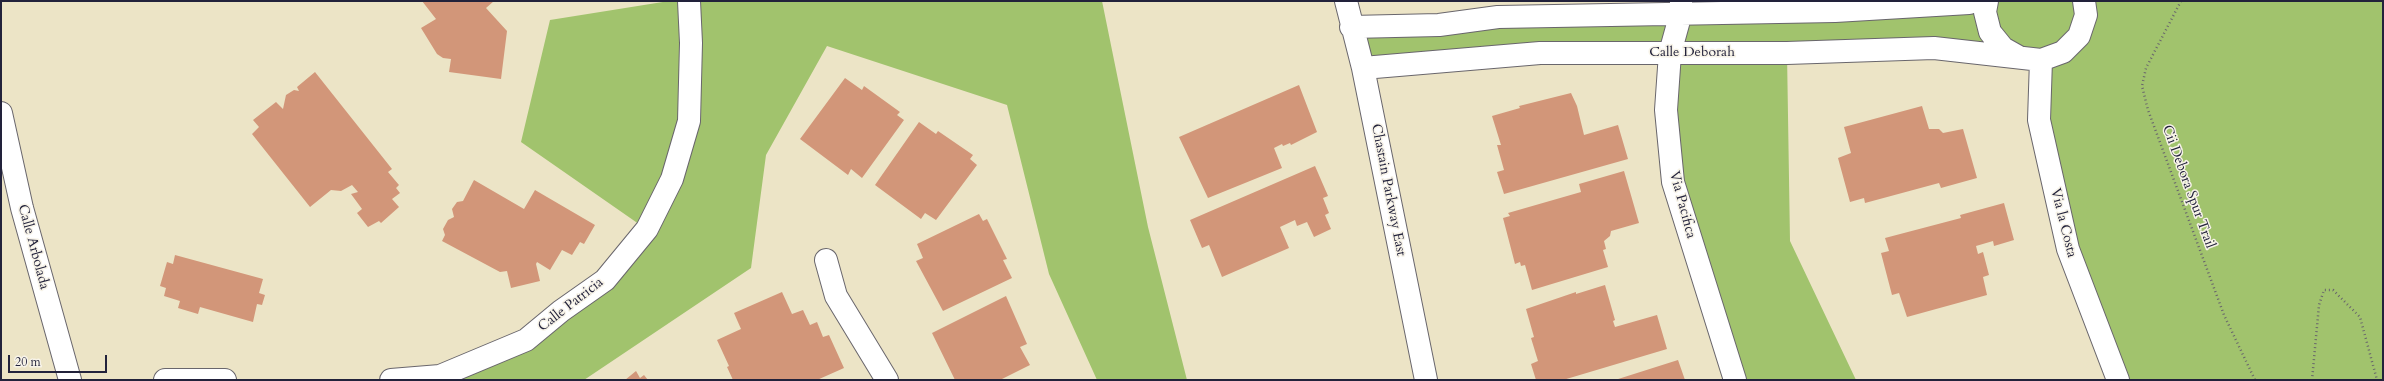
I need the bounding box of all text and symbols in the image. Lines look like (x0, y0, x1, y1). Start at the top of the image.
street label: Calle Deborah (1649, 45, 1735, 61)
street label: Chastain Parkway East (1367, 122, 1409, 258)
street label: Cii Debora Spur Trail (2158, 123, 2218, 251)
street label: Via Pacifica (1665, 170, 1699, 240)
street label: Via la Costa (2046, 187, 2080, 259)
street label: Calle Arbolada (14, 203, 52, 291)
street label: Calle Patricia (535, 274, 607, 336)
scale bar (10, 347, 109, 373)
text: 20 m (15, 354, 41, 370)

